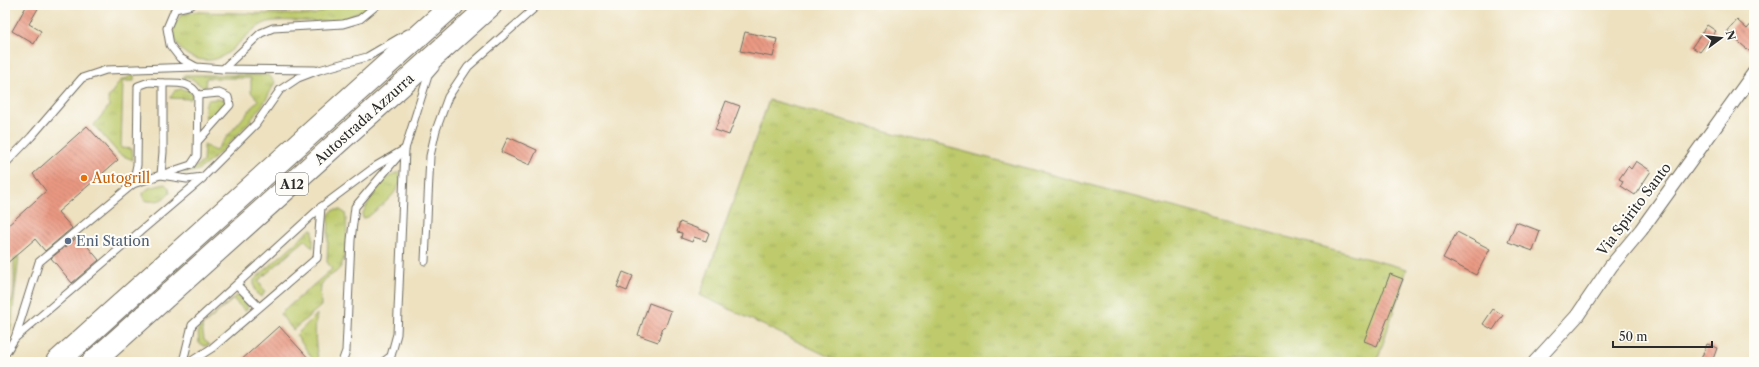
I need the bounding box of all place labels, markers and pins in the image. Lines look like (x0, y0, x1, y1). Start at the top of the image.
place label: Autogrill (91, 169, 150, 187)
marker: Autogrill (79, 173, 89, 183)
place label: Eni Station (76, 232, 150, 250)
marker: Eni Station (63, 236, 73, 246)

